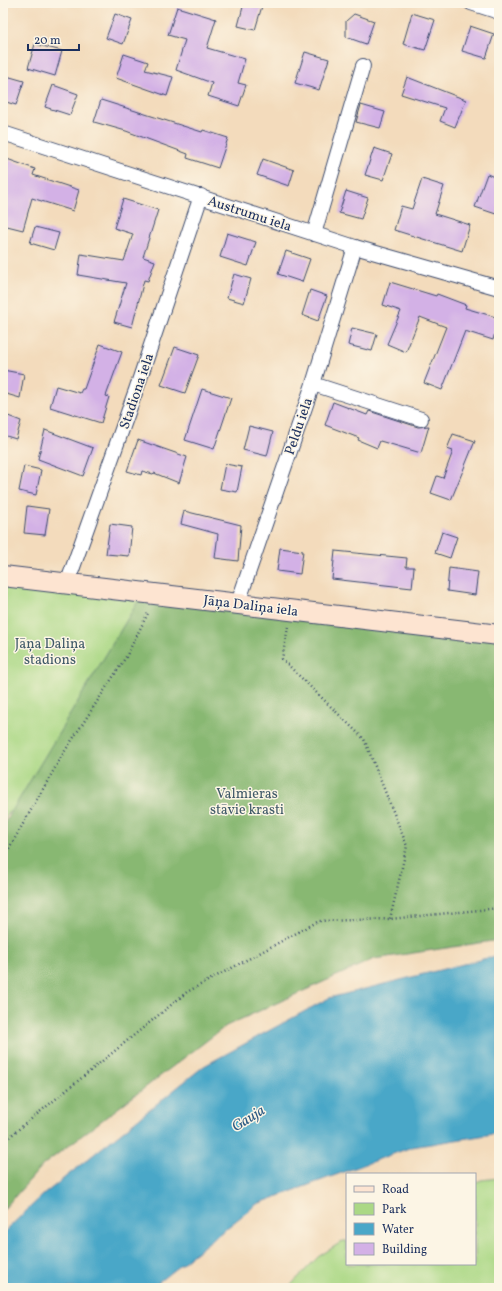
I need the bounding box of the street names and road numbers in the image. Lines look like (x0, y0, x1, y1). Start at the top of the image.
street label: Austrumu iela (205, 192, 294, 237)
street label: Stadiona iela (116, 351, 159, 432)
street label: Peldu iela (281, 395, 318, 458)
street label: Jāņa Daliņa iela (202, 591, 299, 622)

